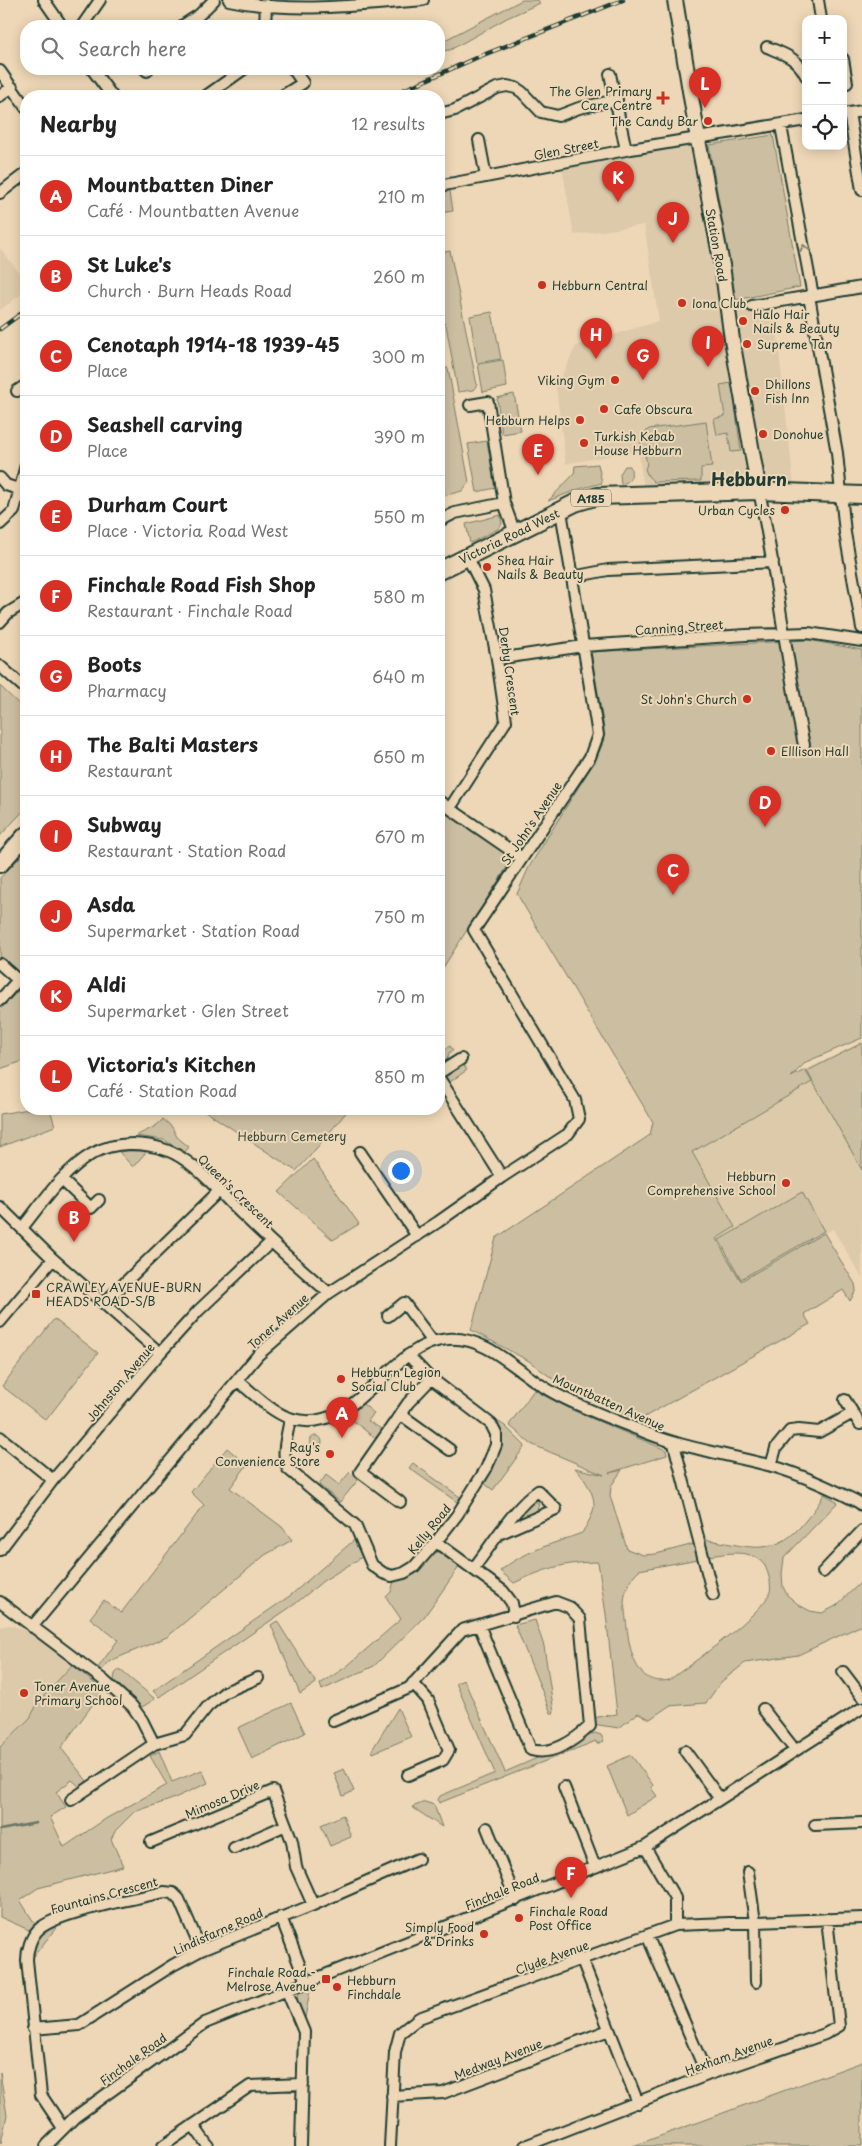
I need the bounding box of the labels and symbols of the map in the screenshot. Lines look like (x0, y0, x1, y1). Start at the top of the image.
pin: L (689, 67, 721, 108)
place label: The Glen Primary Care Centre (549, 82, 652, 114)
marker: The Glen Primary Care Centre (656, 91, 670, 105)
place label: The Candy Bar (610, 112, 699, 130)
marker: The Candy Bar (702, 115, 714, 127)
street label: Glen Street (532, 134, 600, 164)
pin: K (602, 161, 634, 202)
pin: J (657, 202, 689, 243)
street label: Station Road (702, 207, 732, 283)
one-way arrow (799, 243, 810, 252)
place label: Hebburn Central (552, 276, 648, 294)
marker: Hebburn Central (536, 279, 548, 291)
place label: Iona Club (692, 294, 746, 312)
marker: Iona Club (676, 297, 688, 309)
place label: Halo Hair Nails & Beauty (753, 305, 840, 337)
marker: Halo Hair Nails & Beauty (737, 315, 749, 327)
pin: H (580, 318, 612, 359)
pin: I (692, 326, 724, 367)
place label: Supreme Tan (757, 335, 832, 353)
marker: Supreme Tan (741, 338, 753, 350)
pin: G (627, 339, 659, 380)
place label: Viking Gym (538, 371, 605, 389)
marker: Viking Gym (609, 374, 621, 386)
place label: Dhillons Fish Inn (765, 375, 811, 407)
marker: Dhillons Fish Inn (749, 385, 761, 397)
place label: Cafe Obscura (614, 400, 693, 418)
marker: Cafe Obscura (598, 403, 610, 415)
place label: Hebburn Helps (486, 411, 571, 429)
marker: Hebburn Helps (574, 414, 586, 426)
place label: Donohue (773, 425, 824, 443)
place label: Turkish Kebab House Hebburn (594, 427, 682, 459)
marker: Donohue (757, 428, 769, 440)
pin: E (522, 434, 554, 475)
marker: Turkish Kebab House Hebburn (578, 437, 590, 449)
district label: Hebburn (711, 465, 787, 492)
road number: A185 (571, 489, 611, 506)
place label: Urban Cycles (698, 501, 776, 519)
street label: Victoria Road West (456, 504, 562, 568)
marker: Urban Cycles (779, 504, 791, 516)
place label: Shea Hair Nails & Beauty (497, 551, 584, 583)
marker: Shea Hair Nails & Beauty (481, 561, 493, 573)
street label: Canning Street (634, 615, 724, 639)
street label: Derby Crescent (495, 625, 525, 717)
place label: St John's Church (640, 690, 737, 708)
marker: St John's Church (741, 693, 753, 705)
place label: Elllison Hall (781, 742, 849, 760)
marker: Elllison Hall (765, 745, 777, 757)
street label: St John's Avenue (496, 777, 566, 868)
pin: D (749, 786, 781, 827)
pin: C (657, 854, 689, 895)
park label: Hebburn Cemetery (238, 1127, 347, 1145)
street label: Queen's Crescent (194, 1150, 278, 1232)
your location (388, 1158, 414, 1184)
place label: Hebburn Comprehensive School (647, 1167, 776, 1199)
marker: Hebburn Comprehensive School (780, 1177, 792, 1189)
pin: B (58, 1201, 90, 1242)
place label: CRAWLEY AVENUE-BURN HEADS ROAD-S/B (46, 1278, 202, 1310)
marker: CRAWLEY AVENUE-BURN HEADS ROAD-S/B (30, 1288, 42, 1300)
street label: Toner Avenue (244, 1288, 313, 1353)
street label: Johnston Avenue (81, 1338, 159, 1425)
place label: Hebburn Legion Social Club (351, 1363, 441, 1395)
street label: Mountbatten Avenue (550, 1369, 668, 1435)
marker: Hebburn Legion Social Club (335, 1373, 347, 1385)
pin: A (326, 1397, 358, 1438)
place label: Ray's Convenience Store (215, 1438, 321, 1470)
marker: Ray's Convenience Store (324, 1448, 336, 1460)
street label: Kelly Road (403, 1500, 455, 1558)
place label: Toner Avenue Primary School (34, 1677, 122, 1709)
marker: Toner Avenue Primary School (18, 1687, 30, 1699)
street label: Mimosa Drive (182, 1775, 262, 1823)
pin: F (555, 1857, 587, 1898)
street label: Finchale Road (462, 1868, 542, 1914)
street label: Fountains Crescent (48, 1872, 160, 1918)
place label: Finchale Road Post Office (529, 1902, 608, 1934)
street label: Lindisfarne Road (170, 1903, 266, 1959)
marker: Finchale Road Post Office (513, 1912, 525, 1924)
place label: Simply Food & Drinks (405, 1918, 475, 1950)
marker: Simply Food & Drinks (478, 1928, 490, 1940)
street label: Clyde Avenue (513, 1935, 592, 1979)
place label: Finchale Road - Melrose Avenue (226, 1963, 316, 1995)
place label: Hebburn Finchdale (347, 1971, 402, 2003)
marker: Finchale Road - Melrose Avenue (320, 1973, 332, 1985)
marker: Hebburn Finchdale (331, 1981, 343, 1993)
street label: Finchale Road (96, 2029, 170, 2089)
street label: Hexham Avenue (683, 2031, 776, 2079)
street label: Medway Avenue (451, 2034, 545, 2084)

